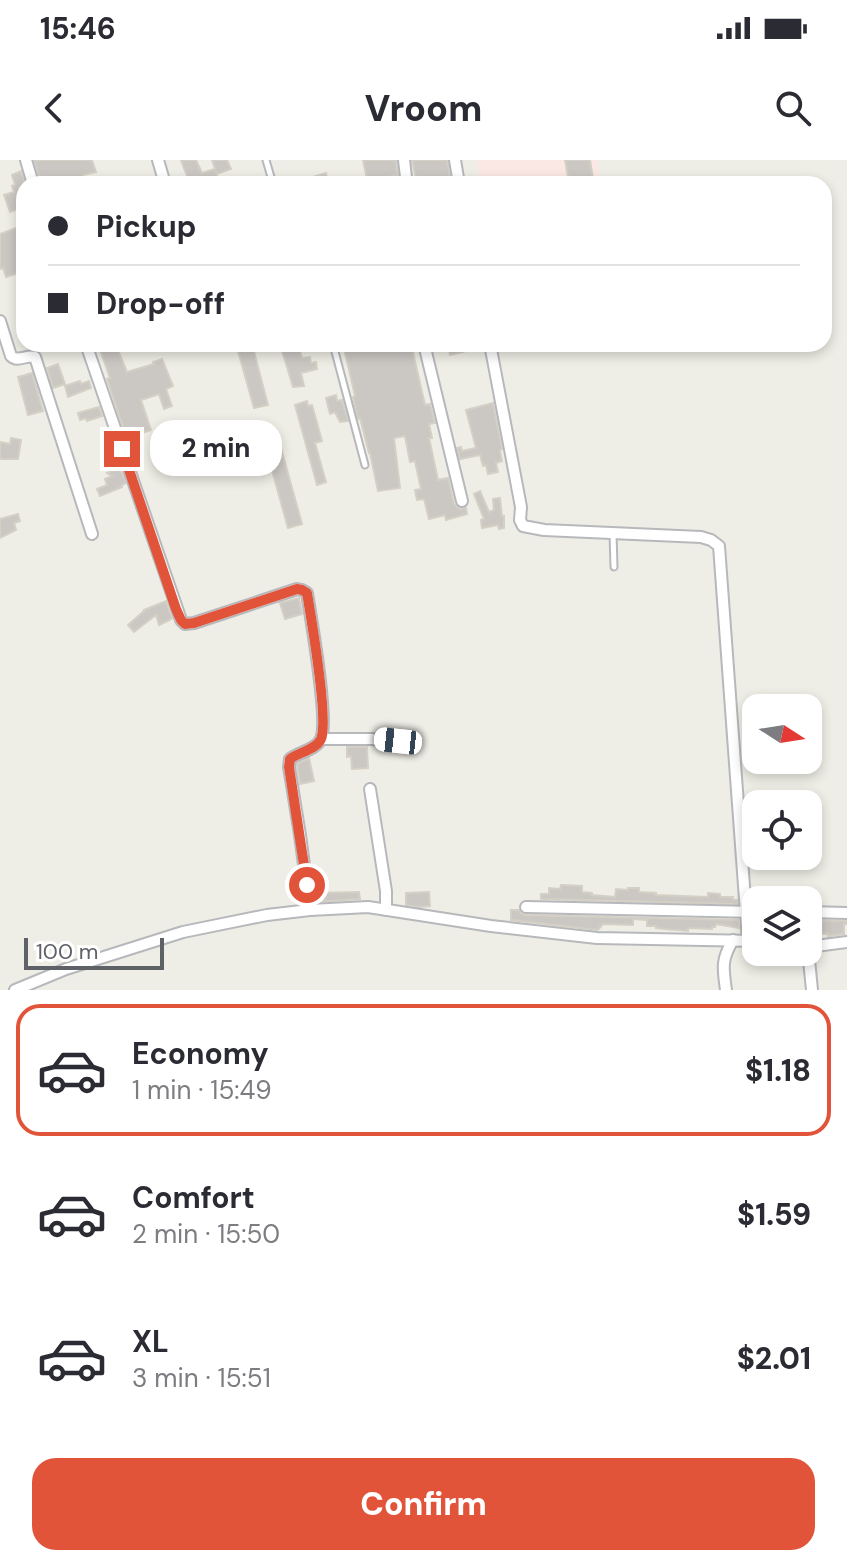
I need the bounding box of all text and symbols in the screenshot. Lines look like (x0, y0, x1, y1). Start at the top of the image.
text: 15:46 (40, 9, 116, 48)
text: Vroom (365, 85, 482, 132)
icon: back (32, 86, 76, 130)
icon: search (771, 86, 815, 130)
text: Pickup (96, 207, 196, 246)
text: Drop-off (96, 284, 225, 323)
callout: 2 min (150, 421, 282, 477)
route end (104, 431, 140, 467)
text: 2 min (181, 431, 251, 465)
north arrow (742, 694, 822, 774)
map controls (742, 694, 822, 966)
car (373, 727, 423, 755)
button: locate (742, 790, 822, 870)
route start (289, 867, 325, 903)
button: layers (742, 886, 822, 966)
scale bar (24, 934, 164, 970)
text: 100 m (36, 937, 98, 966)
icon: car (36, 1034, 108, 1106)
text: Economy (132, 1034, 269, 1073)
text: $1.18 (745, 1051, 811, 1090)
text: 1 min · 15:49 (132, 1073, 272, 1107)
icon: car (36, 1178, 108, 1250)
text: Comfort (132, 1178, 255, 1217)
text: $1.59 (737, 1195, 811, 1234)
text: 2 min · 15:50 (132, 1217, 280, 1251)
icon: car (36, 1322, 108, 1394)
text: XL (132, 1322, 169, 1361)
text: $2.01 (737, 1339, 811, 1378)
text: 3 min · 15:51 (132, 1361, 271, 1395)
button: Confirm (32, 1458, 815, 1550)

